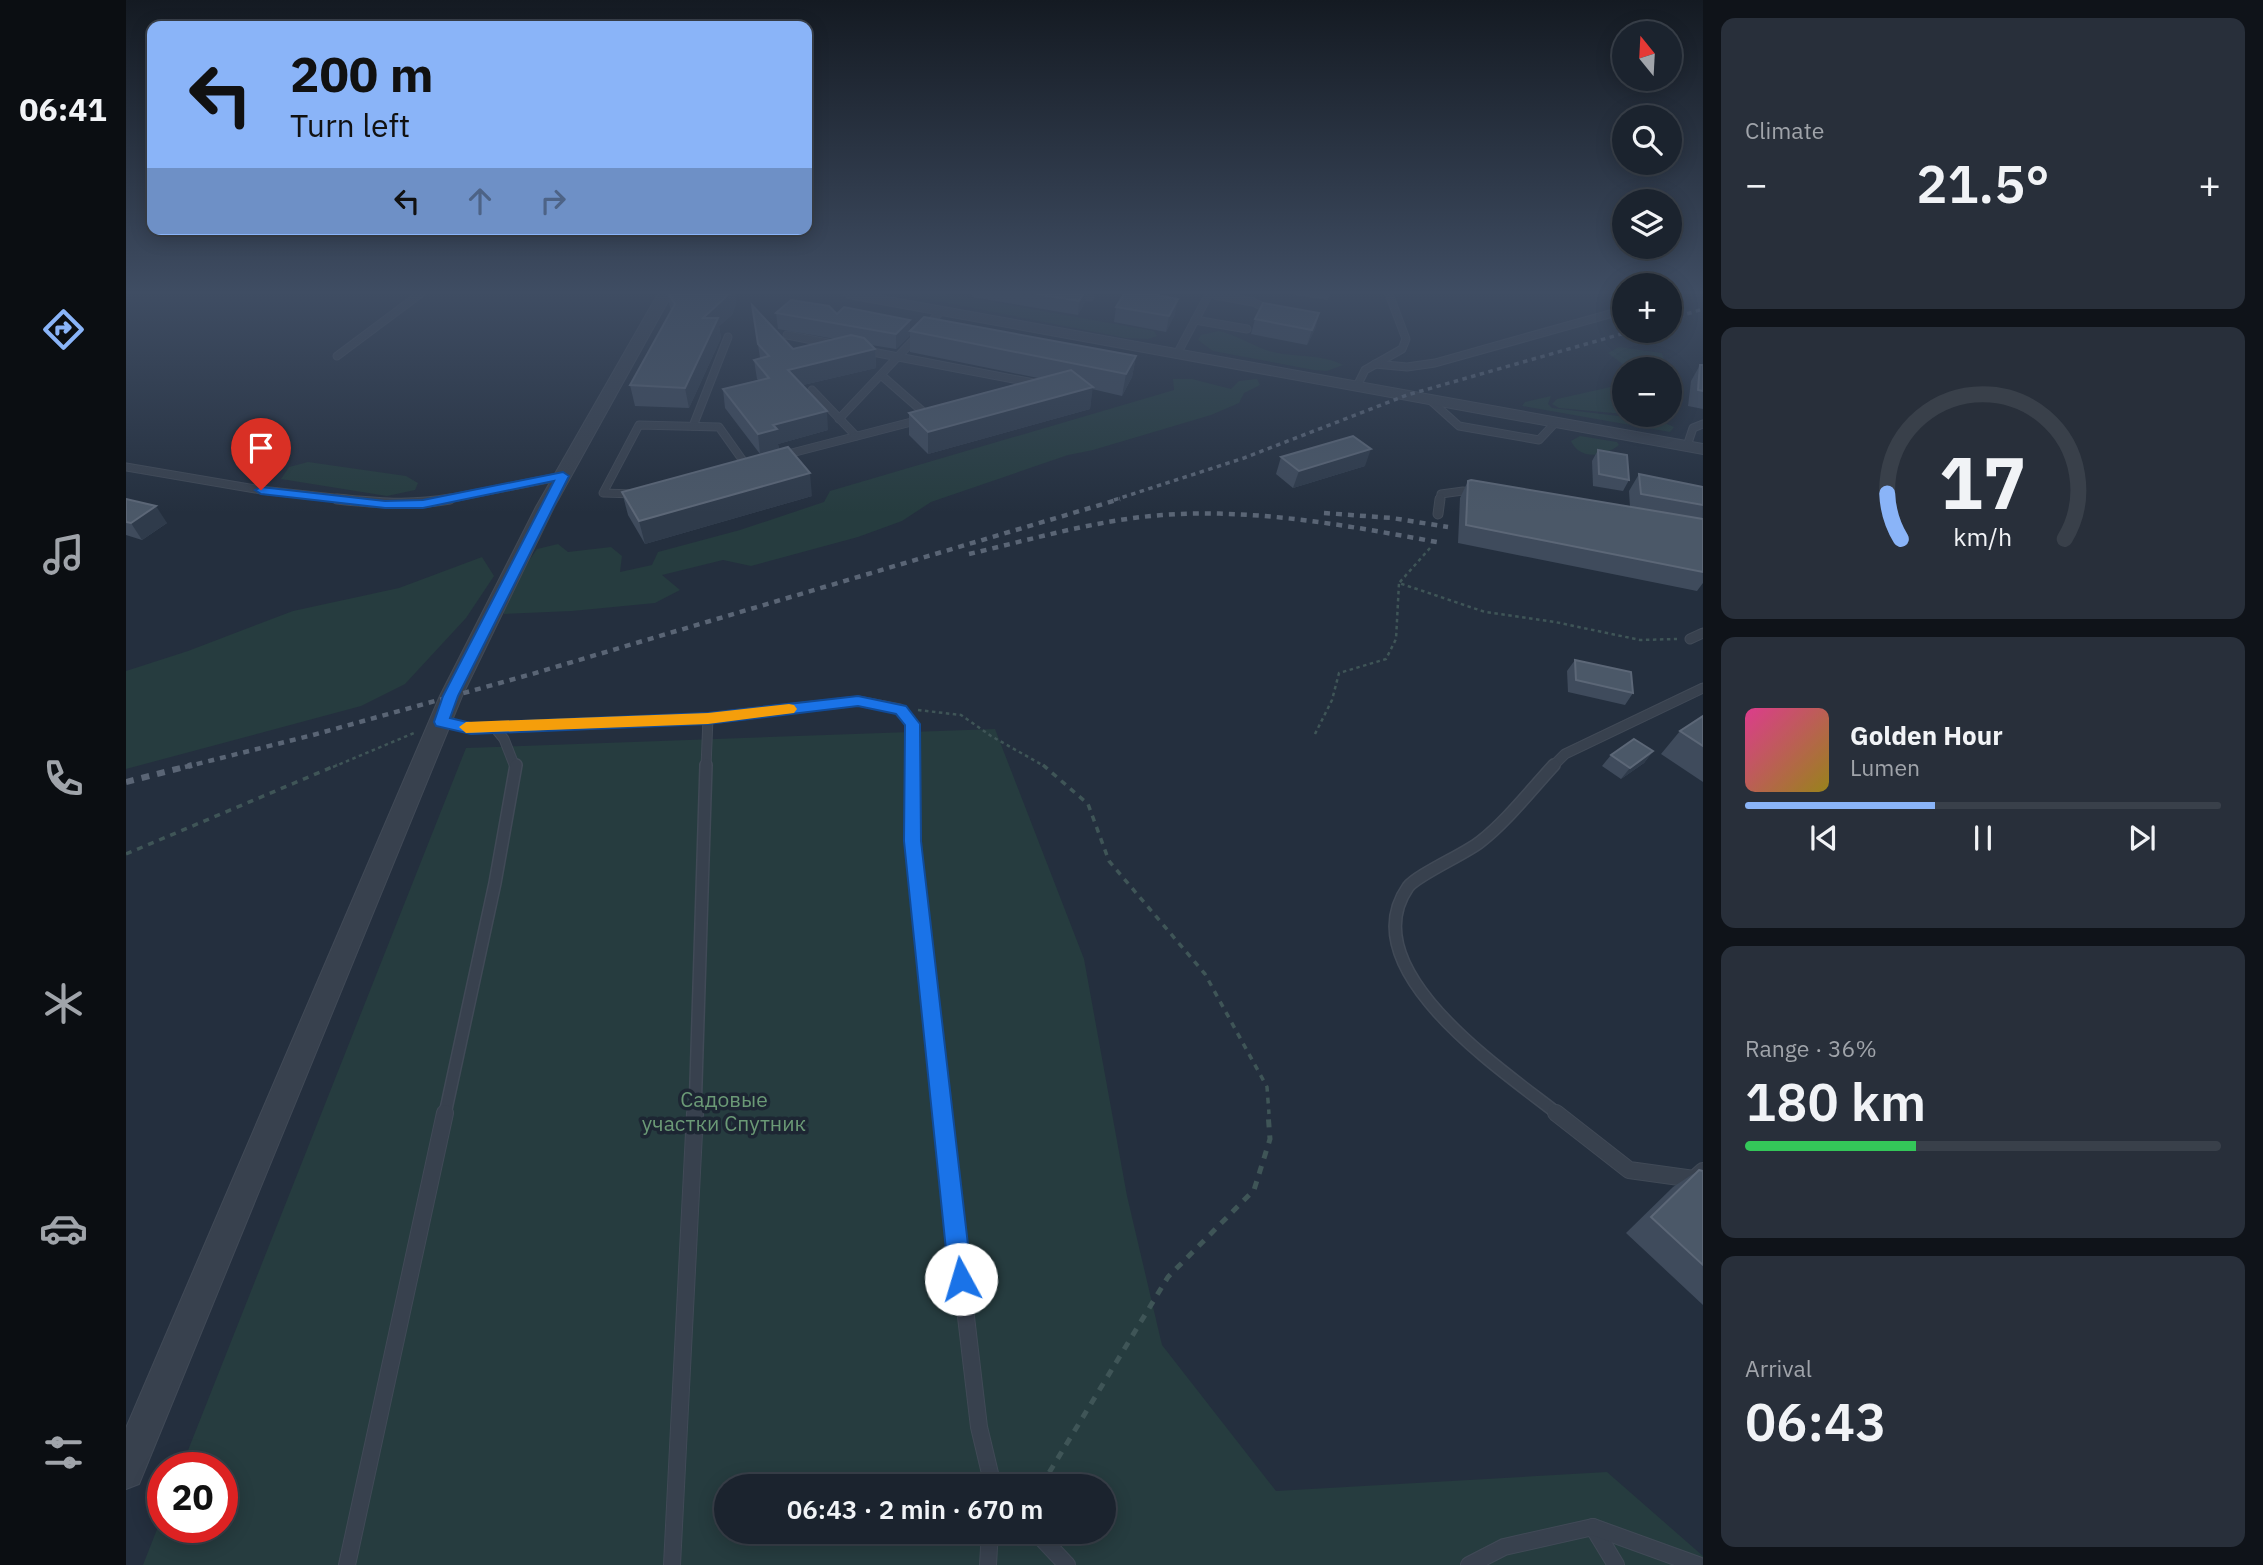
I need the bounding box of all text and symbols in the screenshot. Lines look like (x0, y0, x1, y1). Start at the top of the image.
north arrow (1612, 21, 1682, 91)
map controls (1612, 21, 1682, 427)
text: 200 m (290, 42, 434, 105)
icon: left (175, 49, 266, 140)
text: 06:41 (19, 88, 107, 130)
text: Turn left (290, 104, 410, 146)
button: search (1612, 105, 1682, 175)
text: Climate (1745, 115, 1824, 145)
text: 21.5° (1916, 150, 2050, 217)
text: − (1745, 159, 1768, 208)
text: + (2198, 159, 2221, 208)
icon: left (388, 182, 426, 220)
icon: ahead (461, 182, 499, 220)
icon: right (534, 182, 572, 220)
button: layers (1612, 189, 1682, 259)
button: + (1612, 273, 1682, 343)
icon: directions (39, 305, 88, 354)
button: − (1612, 357, 1682, 427)
pin (231, 418, 291, 490)
icon: arrive (242, 429, 280, 467)
text: 17 (1939, 435, 2027, 530)
text: km/h (1954, 520, 2012, 553)
icon: music (39, 530, 88, 579)
text: Golden Hour (1850, 718, 2003, 752)
text: Lumen (1850, 752, 1920, 782)
icon: phone (39, 754, 88, 803)
icon: previous (1805, 819, 1843, 857)
icon: pause (1964, 819, 2002, 857)
icon: next (2123, 819, 2161, 857)
icon: climate (39, 979, 88, 1028)
text: Range · 36% (1745, 1033, 1877, 1063)
text: 180 km (1745, 1068, 1926, 1135)
park label: Садовые участки Спутник (642, 1085, 806, 1137)
icon: car (39, 1204, 88, 1253)
position arrow (924, 1242, 998, 1316)
text: Arrival (1745, 1353, 1812, 1383)
text: 06:43 (1745, 1388, 1886, 1455)
icon: filters (39, 1428, 88, 1477)
speed limit sign: 20 (147, 1452, 238, 1543)
text: 06:43 · 2 min · 670 m (787, 1492, 1043, 1526)

